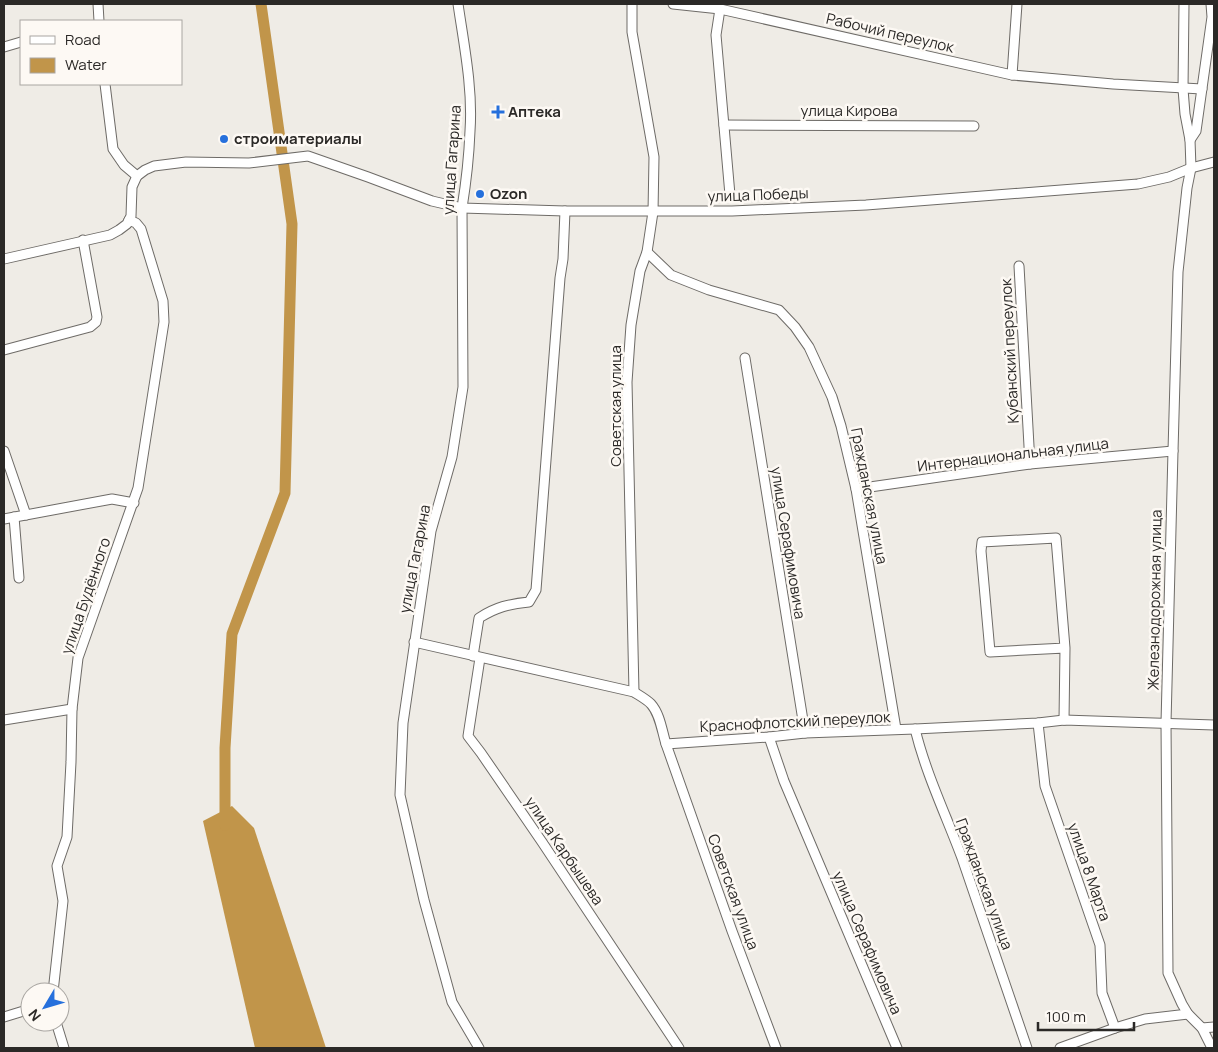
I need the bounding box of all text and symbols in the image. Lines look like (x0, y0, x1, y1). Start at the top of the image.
street label: Рабочий переулок (824, 8, 957, 58)
legend (20, 20, 182, 85)
text: Road (65, 29, 101, 50)
text: Water (65, 54, 107, 75)
street label: улица Кирова (801, 100, 897, 121)
place label: Аптека (508, 101, 561, 122)
street label: улица Гагарина (437, 104, 466, 216)
marker: Аптека (492, 106, 504, 118)
place label: строиматериалы (234, 128, 362, 149)
marker: строиматериалы (218, 133, 230, 145)
street label: улица Победы (707, 182, 809, 207)
place label: Ozon (490, 183, 527, 204)
marker: Ozon (474, 188, 486, 200)
street label: Кубанский переулок (995, 277, 1024, 424)
street label: Советская улица (605, 345, 626, 467)
street label: Гражданская улица (846, 426, 893, 566)
street label: Интернациональная улица (916, 432, 1110, 477)
street label: улица Серафимовича (766, 465, 811, 620)
street label: улица Гагарина (394, 503, 435, 615)
street label: Железнодорожная улица (1142, 509, 1167, 691)
street label: улица Будённого (56, 535, 115, 657)
street label: Краснофлотский переулок (699, 706, 891, 737)
street label: улица Карбышева (520, 792, 609, 909)
street label: Гражданская улица (951, 815, 1018, 953)
street label: улица 8 Марта (1063, 820, 1116, 924)
street label: Советская улица (703, 831, 764, 953)
street label: улица Серафимовича (828, 868, 907, 1018)
north arrow (20, 982, 70, 1032)
scale bar (1038, 1000, 1134, 1032)
text: N (24, 1005, 45, 1025)
text: 100 m (1046, 1006, 1086, 1027)

